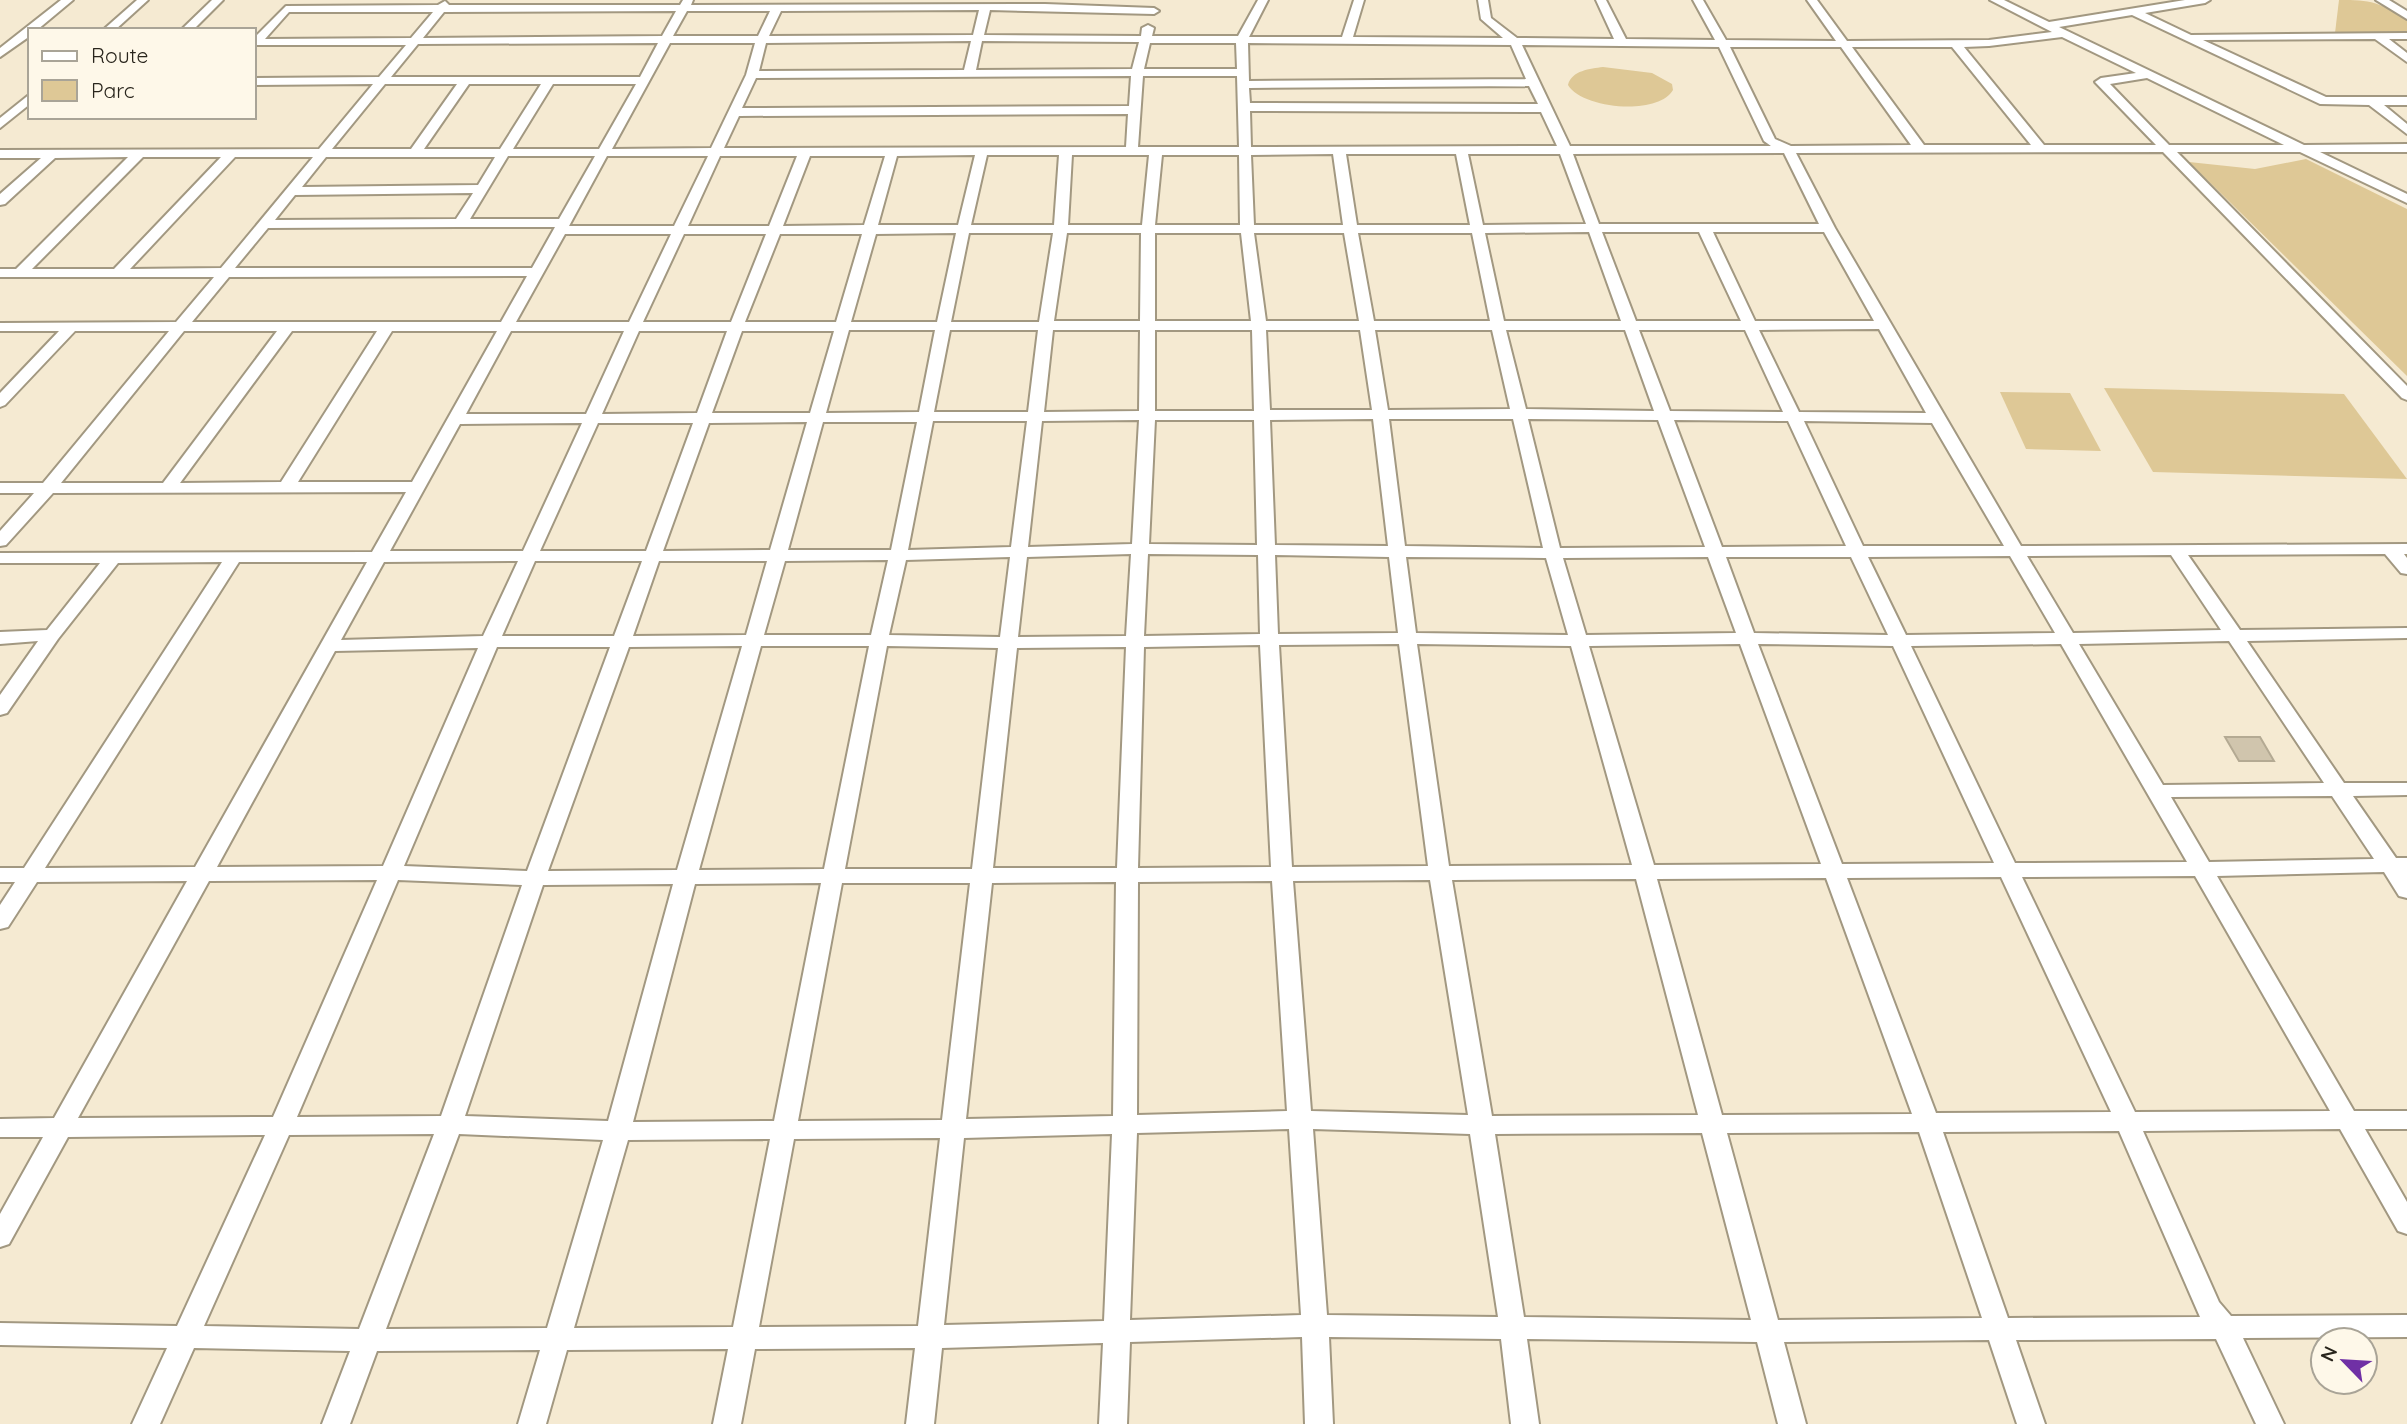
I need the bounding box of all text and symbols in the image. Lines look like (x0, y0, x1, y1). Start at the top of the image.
legend (28, 28, 256, 119)
text: Route (91, 42, 148, 68)
text: Parc (91, 77, 135, 103)
north arrow (2309, 1326, 2379, 1396)
text: N (2315, 1342, 2342, 1365)

